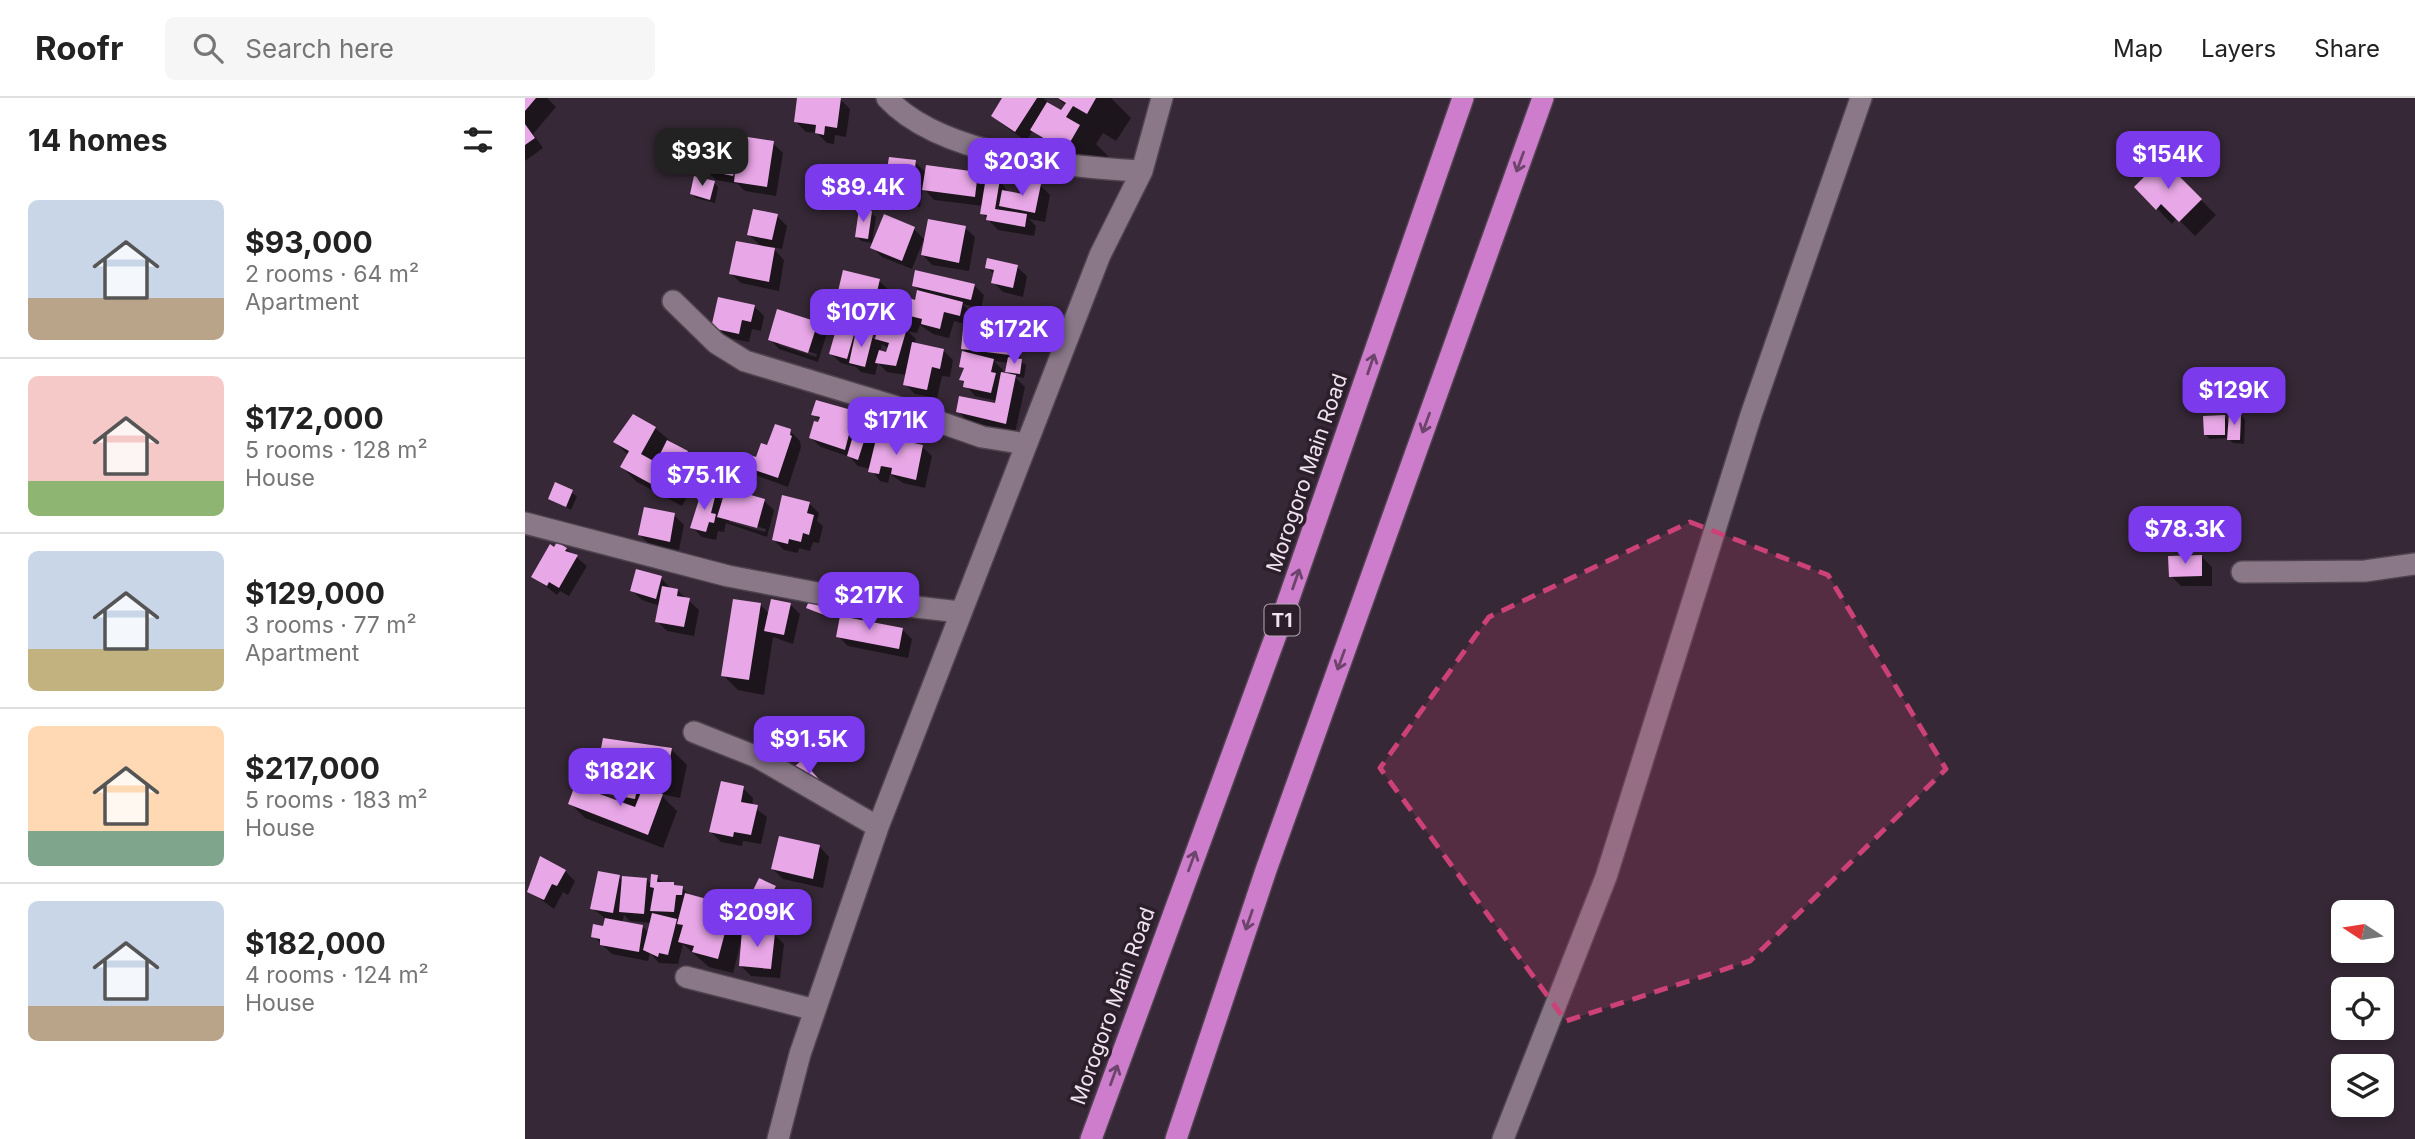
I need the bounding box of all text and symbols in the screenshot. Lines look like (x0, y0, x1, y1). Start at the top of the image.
search box (165, 17, 655, 80)
text: Roofr (35, 28, 123, 68)
icon: search (189, 29, 227, 67)
text: Search here (245, 33, 394, 64)
text: Map (2113, 34, 2163, 63)
text: Layers (2201, 34, 2276, 63)
text: Share (2314, 34, 2380, 63)
icon: filters (459, 121, 497, 159)
text: 14 homes (28, 122, 167, 158)
pin: $93K (661, 129, 743, 188)
pin: $154K (2119, 132, 2217, 191)
text: $93K (671, 137, 733, 165)
pin: $203K (973, 139, 1071, 198)
text: $154K (2132, 140, 2204, 168)
text: $203K (984, 147, 1060, 175)
one-way arrow (1512, 151, 1525, 173)
pin: $89.4K (806, 164, 920, 224)
text: $89.4K (821, 173, 905, 201)
text: $93,000 (245, 224, 373, 260)
icon: home (84, 228, 168, 312)
text: 2 rooms · 64 m² (245, 260, 419, 288)
text: Apartment (245, 288, 359, 316)
pin: $107K (812, 289, 910, 349)
text: $107K (826, 298, 896, 326)
pin: $172K (965, 306, 1063, 366)
text: $172K (979, 315, 1049, 343)
one-way arrow (1366, 353, 1378, 375)
pin: $129K (2185, 368, 2283, 427)
street label: Morogoro Main Road (1261, 370, 1352, 575)
text: $129K (2199, 376, 2269, 404)
pin: $171K (847, 398, 945, 457)
text: $172,000 (245, 400, 384, 436)
icon: home (84, 404, 168, 488)
text: $171K (864, 406, 928, 434)
one-way arrow (1419, 411, 1431, 433)
text: 5 rooms · 128 m² (245, 436, 428, 464)
pin: $75.1K (647, 452, 761, 512)
text: $75.1K (667, 461, 741, 489)
text: House (245, 464, 315, 492)
pin: $78.3K (2128, 506, 2242, 566)
text: $78.3K (2144, 515, 2226, 543)
one-way arrow (1291, 568, 1303, 590)
pin: $217K (820, 573, 918, 632)
text: $129,000 (245, 575, 385, 611)
icon: home (84, 579, 168, 663)
text: $217K (834, 581, 904, 609)
road number: T1 (1265, 604, 1299, 636)
text: 3 rooms · 77 m² (245, 611, 417, 639)
text: Apartment (245, 639, 359, 667)
one-way arrow (1334, 648, 1346, 670)
pin: $91.5K (752, 716, 866, 776)
text: $91.5K (770, 725, 848, 753)
pin: $182K (571, 748, 669, 808)
text: $217,000 (245, 750, 380, 786)
icon: home (84, 754, 168, 838)
text: $182K (585, 757, 655, 785)
text: 5 rooms · 183 m² (245, 786, 428, 814)
text: House (245, 814, 315, 842)
one-way arrow (1187, 851, 1200, 873)
pin: $209K (708, 890, 806, 949)
text: $209K (719, 898, 795, 926)
north arrow (2331, 900, 2394, 962)
map controls (2331, 900, 2394, 1117)
street label: Morogoro Main Road (1065, 904, 1160, 1108)
one-way arrow (1242, 909, 1254, 931)
text: $182,000 (245, 925, 386, 961)
icon: home (84, 929, 168, 1013)
text: 4 rooms · 124 m² (245, 961, 429, 989)
button: locate (2331, 977, 2394, 1040)
text: House (245, 989, 315, 1017)
button: layers (2331, 1054, 2394, 1117)
one-way arrow (1108, 1064, 1121, 1086)

